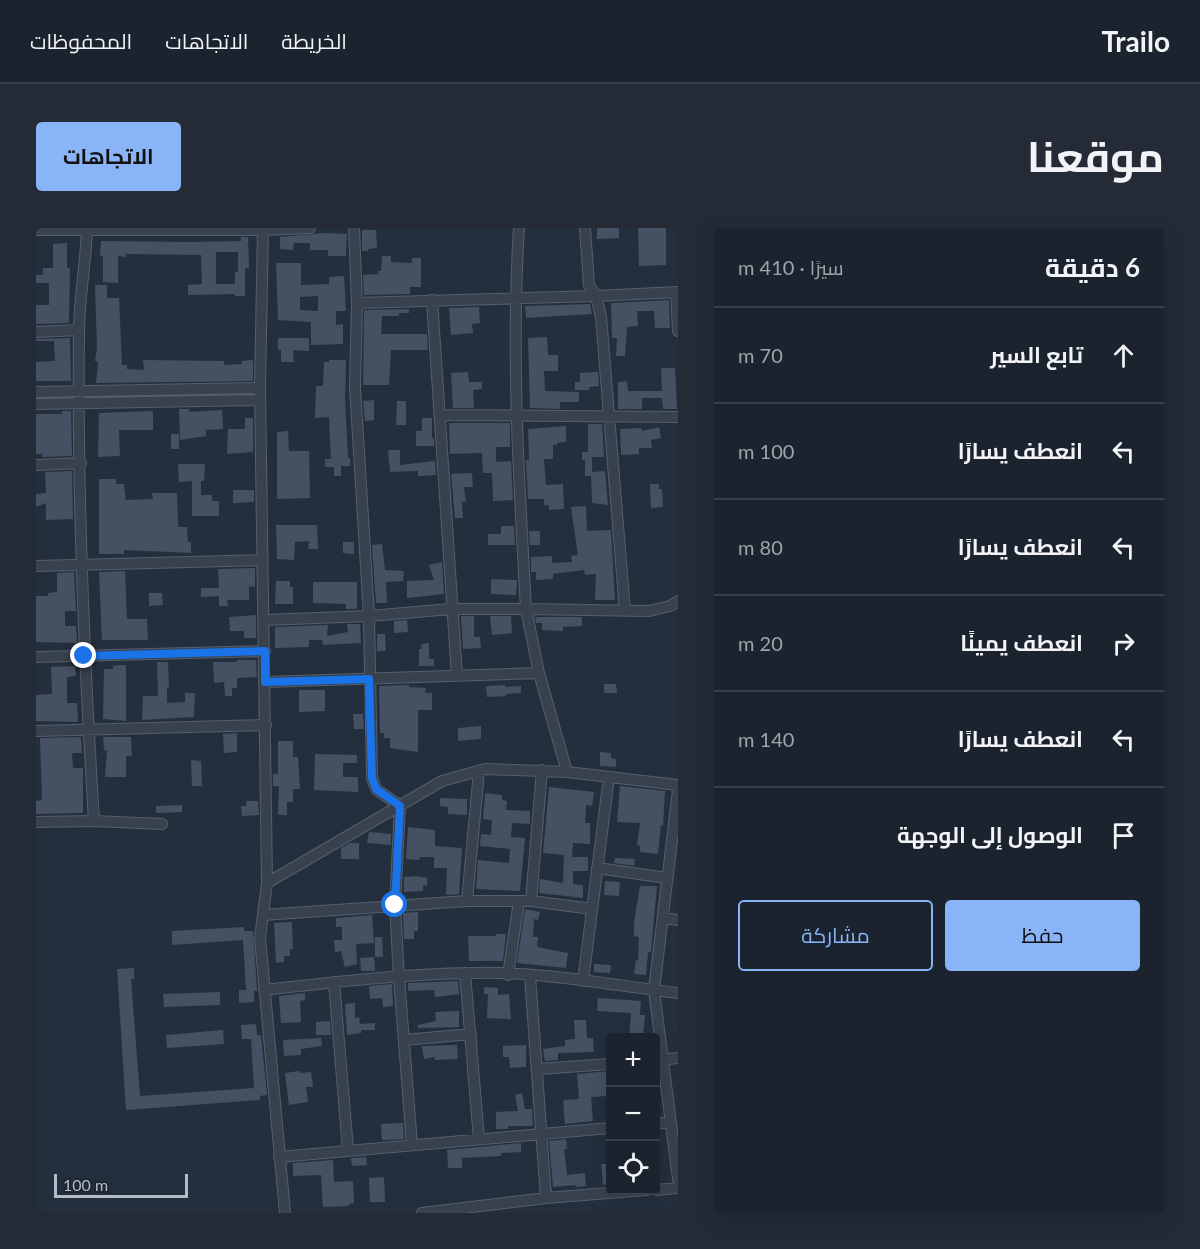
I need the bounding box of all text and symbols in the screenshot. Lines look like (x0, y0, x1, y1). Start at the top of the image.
text: Trailo (1101, 24, 1170, 58)
text: المحفوظات (30, 28, 132, 53)
text: الاتجاهات (165, 28, 248, 53)
text: الخريطة (281, 28, 347, 53)
button: الاتجاهات (36, 122, 181, 191)
text: موقعنا (1027, 131, 1164, 181)
text: 6 دقيقة (1045, 251, 1140, 283)
text: سيرًا · 410 m (738, 255, 844, 279)
icon: ahead (1107, 339, 1140, 372)
text: تابع السير (990, 341, 1083, 368)
text: 70 m (738, 343, 783, 367)
icon: left (1107, 435, 1140, 468)
text: انعطف يسارًا (958, 437, 1083, 464)
text: 100 m (738, 439, 794, 463)
icon: left (1107, 531, 1140, 564)
text: انعطف يسارًا (958, 533, 1083, 560)
text: 80 m (738, 535, 783, 559)
icon: right (1107, 627, 1140, 660)
text: انعطف يمينًا (960, 629, 1083, 656)
text: 20 m (738, 631, 783, 655)
route end (70, 642, 96, 668)
icon: left (1107, 723, 1140, 756)
text: انعطف يسارًا (958, 725, 1083, 752)
text: 140 m (738, 727, 794, 751)
icon: arrive (1107, 819, 1140, 852)
text: الوصول إلى الوجهة (897, 821, 1083, 848)
route start (381, 891, 407, 917)
button: مشاركة (738, 900, 933, 971)
button: حفظ (945, 900, 1140, 971)
map controls (606, 1033, 660, 1195)
button: + (606, 1033, 660, 1087)
button: − (606, 1087, 660, 1141)
button: locate (606, 1141, 660, 1195)
scale bar (54, 1171, 188, 1198)
text: 100 m (63, 1175, 108, 1194)

